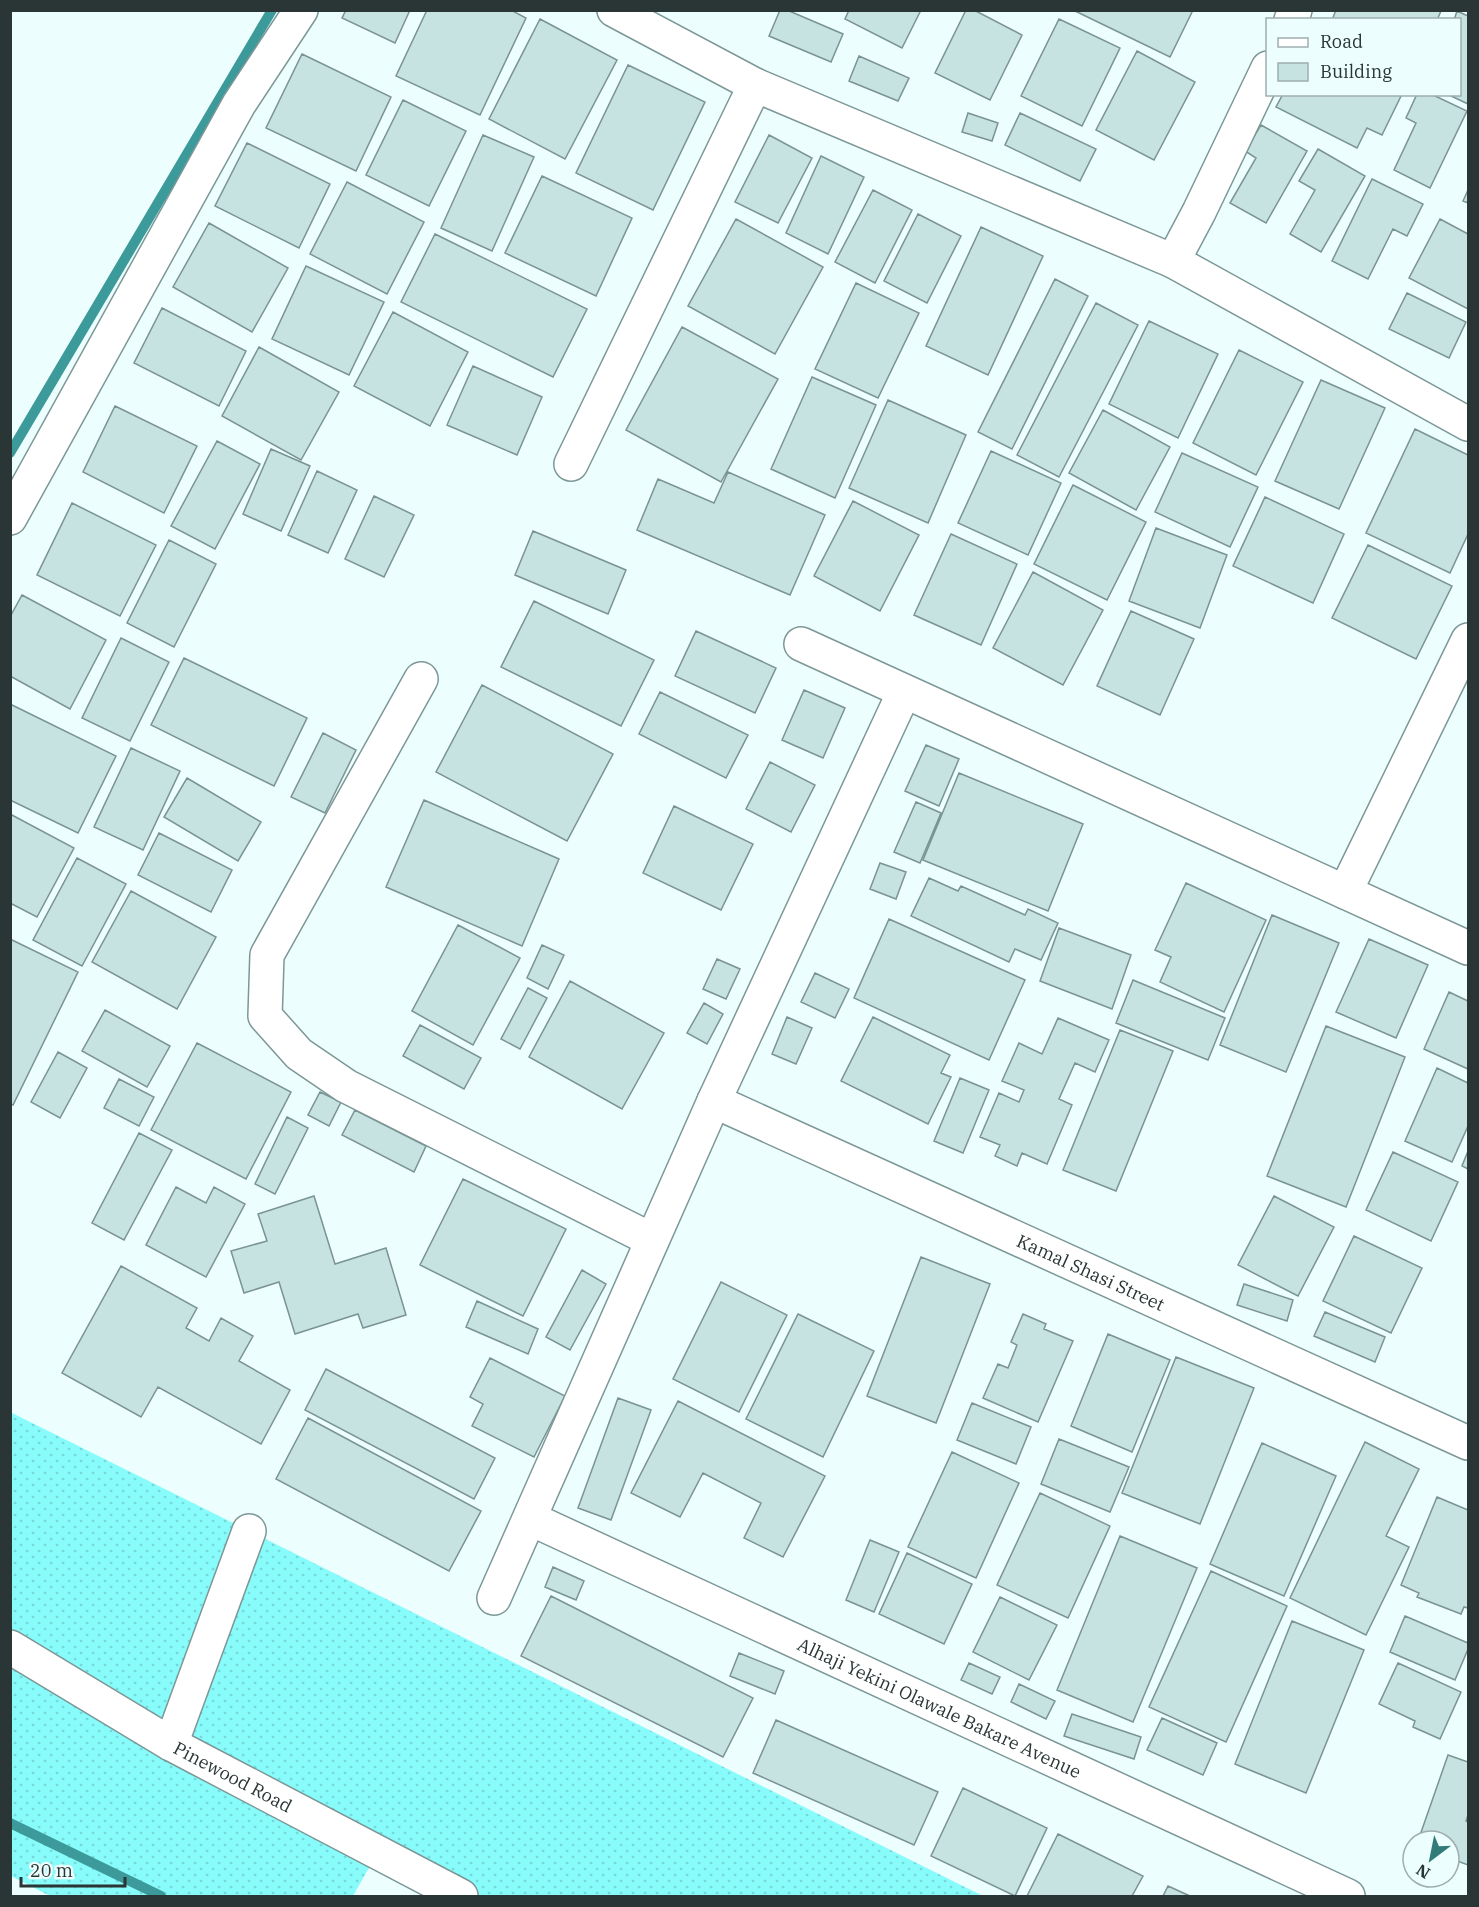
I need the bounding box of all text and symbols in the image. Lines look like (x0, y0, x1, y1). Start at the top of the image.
legend (1266, 18, 1461, 96)
text: Road (1320, 30, 1363, 53)
text: Building (1320, 60, 1392, 83)
street label: Kamal Shasi Street (1014, 1229, 1169, 1315)
street label: Alhaji Yekini Olawale Bakare Avenue (794, 1632, 1085, 1783)
street label: Pinewood Road (170, 1736, 296, 1817)
north arrow (1401, 1829, 1461, 1889)
scale bar (21, 1850, 124, 1888)
text: 20 m (30, 1859, 73, 1882)
text: N (1412, 1860, 1434, 1884)

